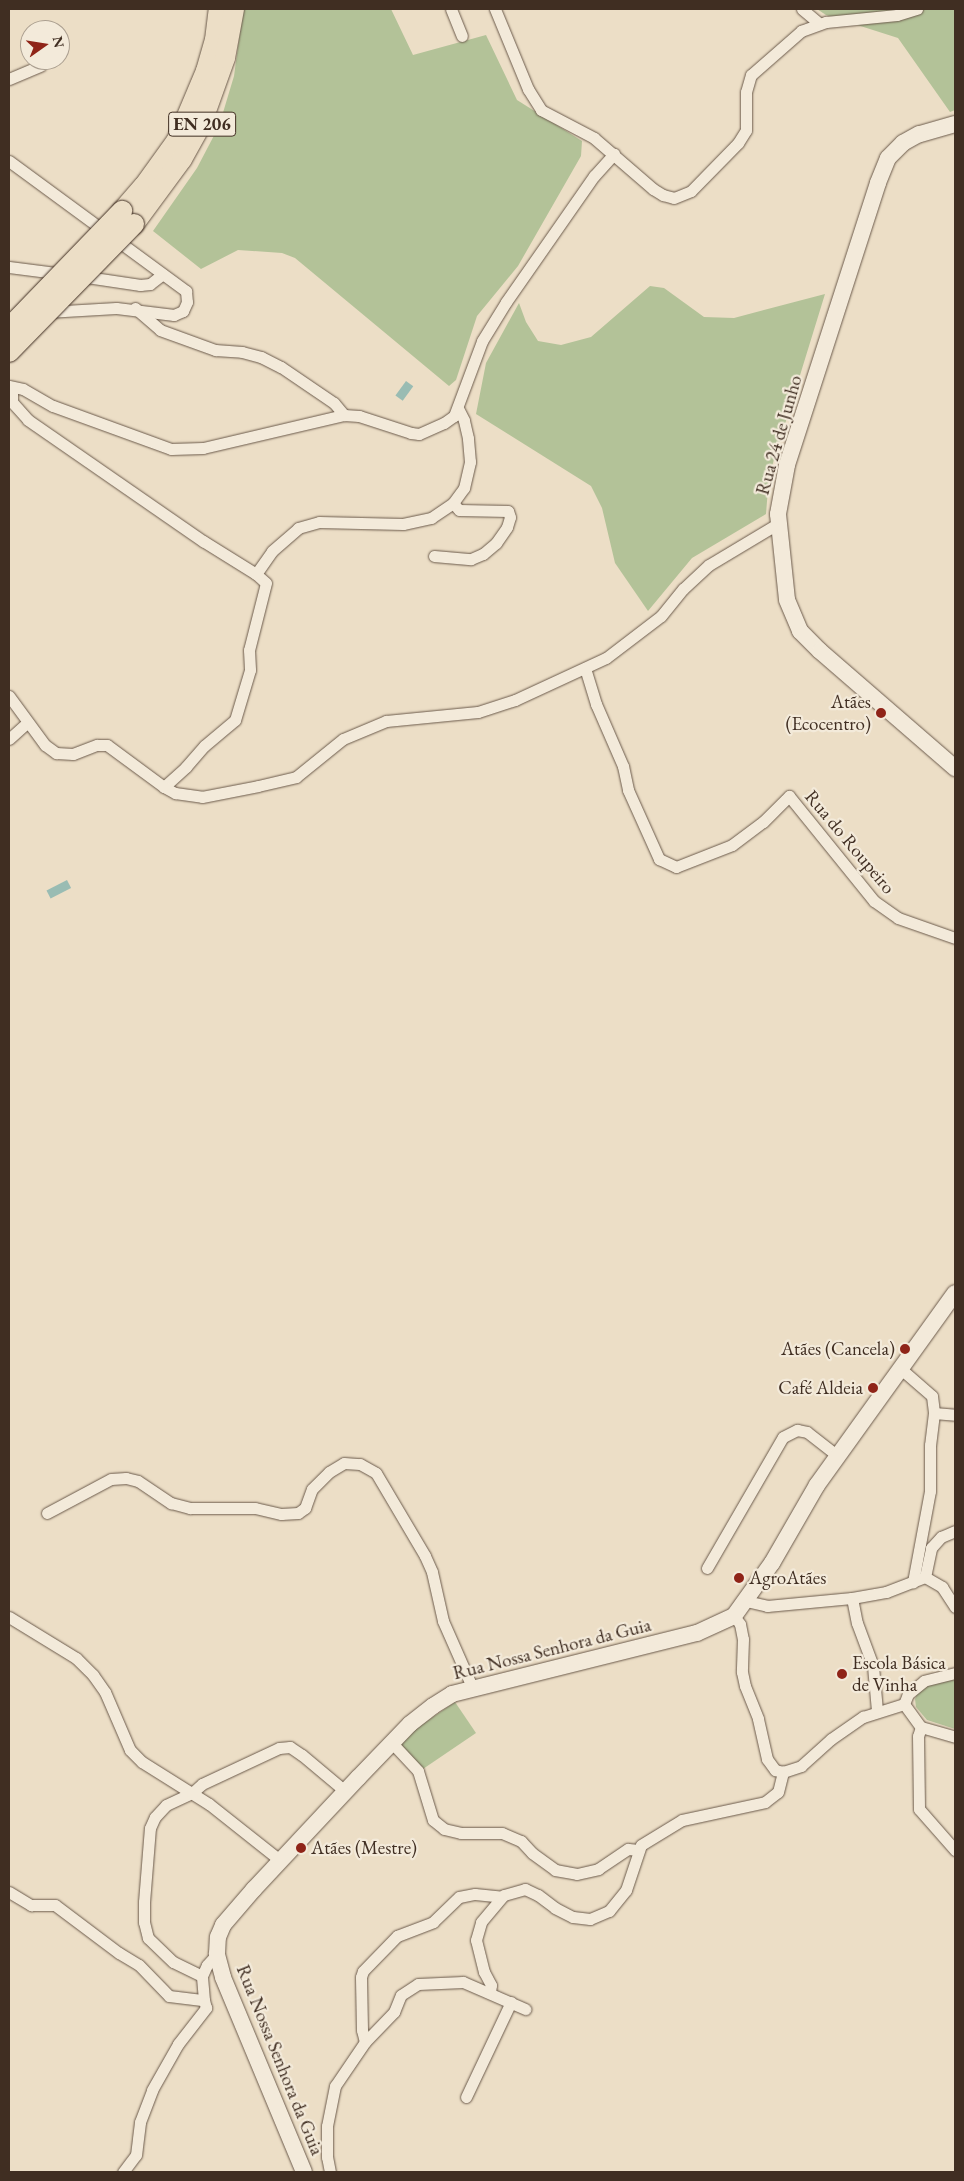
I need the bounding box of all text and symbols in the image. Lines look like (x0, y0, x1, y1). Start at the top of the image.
north arrow (20, 20, 70, 70)
text: N (49, 34, 69, 49)
road number: EN 206 (167, 108, 237, 140)
street label: Rua 24 de Junho (751, 372, 807, 498)
place label: Atães (Ecocentro) (786, 691, 871, 735)
marker: Atães (Ecocentro) (875, 707, 887, 719)
street label: Rua do Roupeiro (800, 785, 900, 899)
place label: Atães (Cancela) (781, 1338, 895, 1360)
marker: Atães (Cancela) (899, 1343, 911, 1355)
place label: Café Aldeia (778, 1377, 863, 1399)
marker: Café Aldeia (867, 1382, 879, 1394)
place label: AgroAtães (749, 1567, 826, 1589)
marker: AgroAtães (733, 1572, 745, 1584)
street label: Rua Nossa Senhora da Guia (451, 1613, 653, 1685)
place label: Escola Básica de Vinha (852, 1652, 946, 1696)
marker: Escola Básica de Vinha (836, 1668, 848, 1680)
place label: Atães (Mestre) (311, 1837, 417, 1859)
marker: Atães (Mestre) (295, 1842, 307, 1854)
street label: Rua Nossa Senhora da Guia (231, 1961, 329, 2159)

